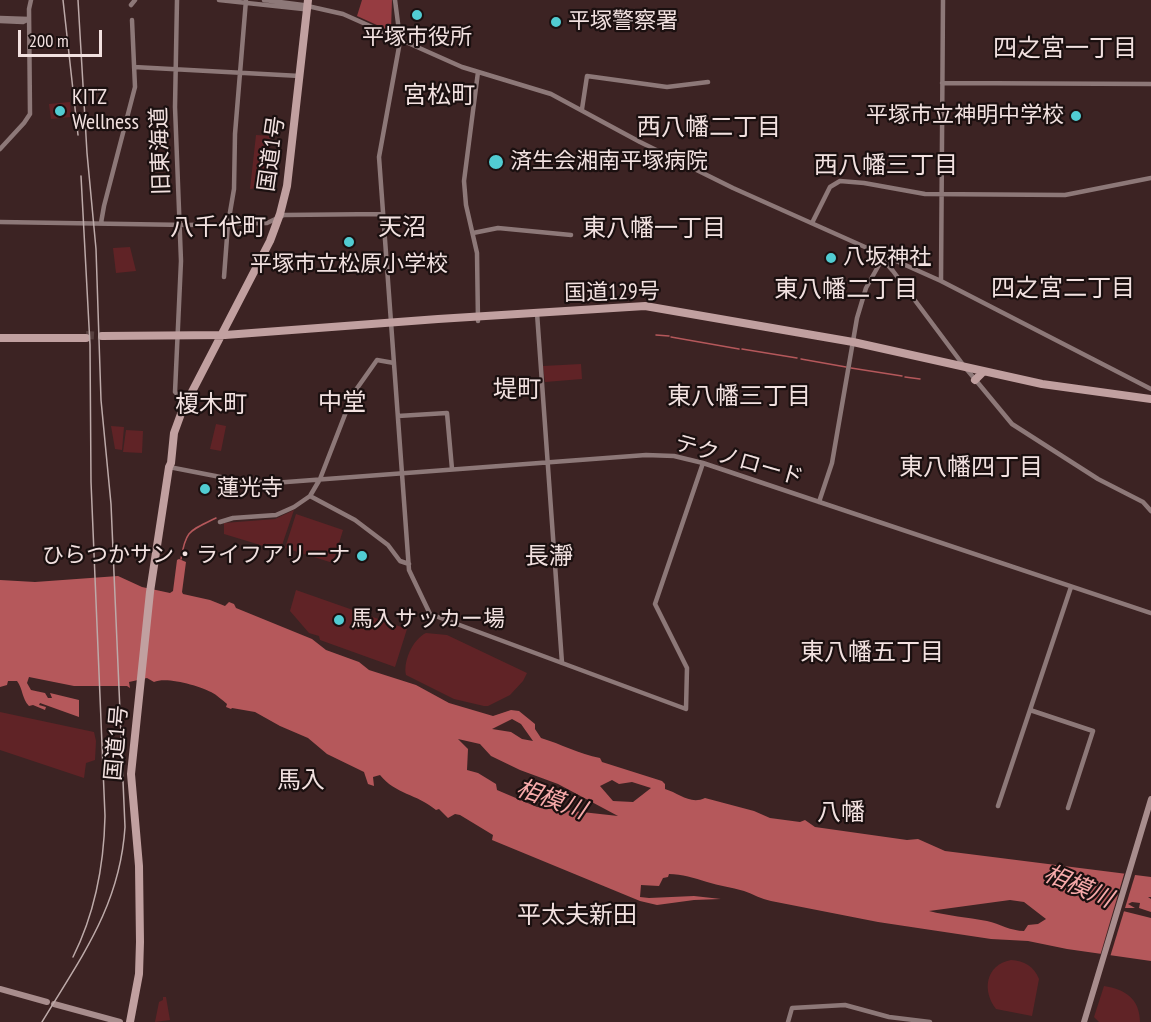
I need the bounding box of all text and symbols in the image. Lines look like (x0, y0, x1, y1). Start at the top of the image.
marker: 平塚市役所 (410, 8, 424, 22)
place label: 平塚警察署 (568, 9, 678, 35)
marker: 平塚警察署 (549, 15, 563, 29)
scale bar (21, 18, 105, 56)
place label: 平塚市役所 (362, 25, 472, 51)
text: 200 m (29, 29, 69, 52)
district label: 四之宮一丁目 (993, 35, 1137, 63)
district label: 宮松町 (403, 82, 475, 110)
place label: KITZ Wellness (72, 85, 139, 136)
place label: 平塚市立神明中学校 (866, 103, 1064, 129)
marker: KITZ Wellness (53, 104, 67, 118)
street label: 旧東海道 (146, 107, 176, 195)
marker: 平塚市立神明中学校 (1069, 109, 1083, 123)
district label: 西八幡二丁目 (637, 114, 781, 142)
street label: 国道1号 (254, 115, 290, 193)
place label: 済生会湘南平塚病院 (510, 149, 708, 175)
district label: 西八幡三丁目 (814, 152, 958, 180)
marker: 済生会湘南平塚病院 (487, 153, 505, 171)
district label: 八千代町 (170, 214, 266, 242)
district label: 天沼 (378, 214, 426, 242)
district label: 東八幡一丁目 (582, 215, 726, 243)
marker: 平塚市立松原小学校 (342, 235, 356, 249)
place label: 八坂神社 (843, 245, 931, 271)
marker: 八坂神社 (824, 251, 838, 265)
place label: 平塚市立松原小学校 (250, 252, 448, 278)
district label: 四之宮二丁目 (991, 275, 1135, 303)
district label: 東八幡二丁目 (774, 276, 918, 304)
street label: 国道129号 (564, 279, 660, 307)
district label: 堤町 (493, 376, 541, 404)
district label: 東八幡三丁目 (667, 383, 811, 411)
district label: 中堂 (318, 389, 366, 417)
district label: 榎木町 (175, 391, 247, 419)
street label: テクノロード (672, 430, 806, 492)
district label: 東八幡四丁目 (899, 454, 1043, 482)
place label: 蓮光寺 (217, 476, 283, 502)
marker: 蓮光寺 (198, 482, 212, 496)
place label: ひらつかサン・ライフアリーナ (42, 543, 350, 569)
district label: 長瀞 (525, 543, 573, 571)
marker: ひらつかサン・ライフアリーナ (355, 549, 369, 563)
place label: 馬入サッカー場 (351, 607, 505, 633)
marker: 馬入サッカー場 (332, 613, 346, 627)
district label: 東八幡五丁目 (800, 639, 944, 667)
street label: 国道1号 (101, 704, 133, 782)
district label: 馬入 (277, 767, 325, 795)
water label: 相模川 (512, 774, 590, 826)
district label: 八幡 (817, 799, 865, 827)
water label: 相模川 (1039, 860, 1117, 914)
district label: 平太夫新田 (517, 902, 637, 930)

